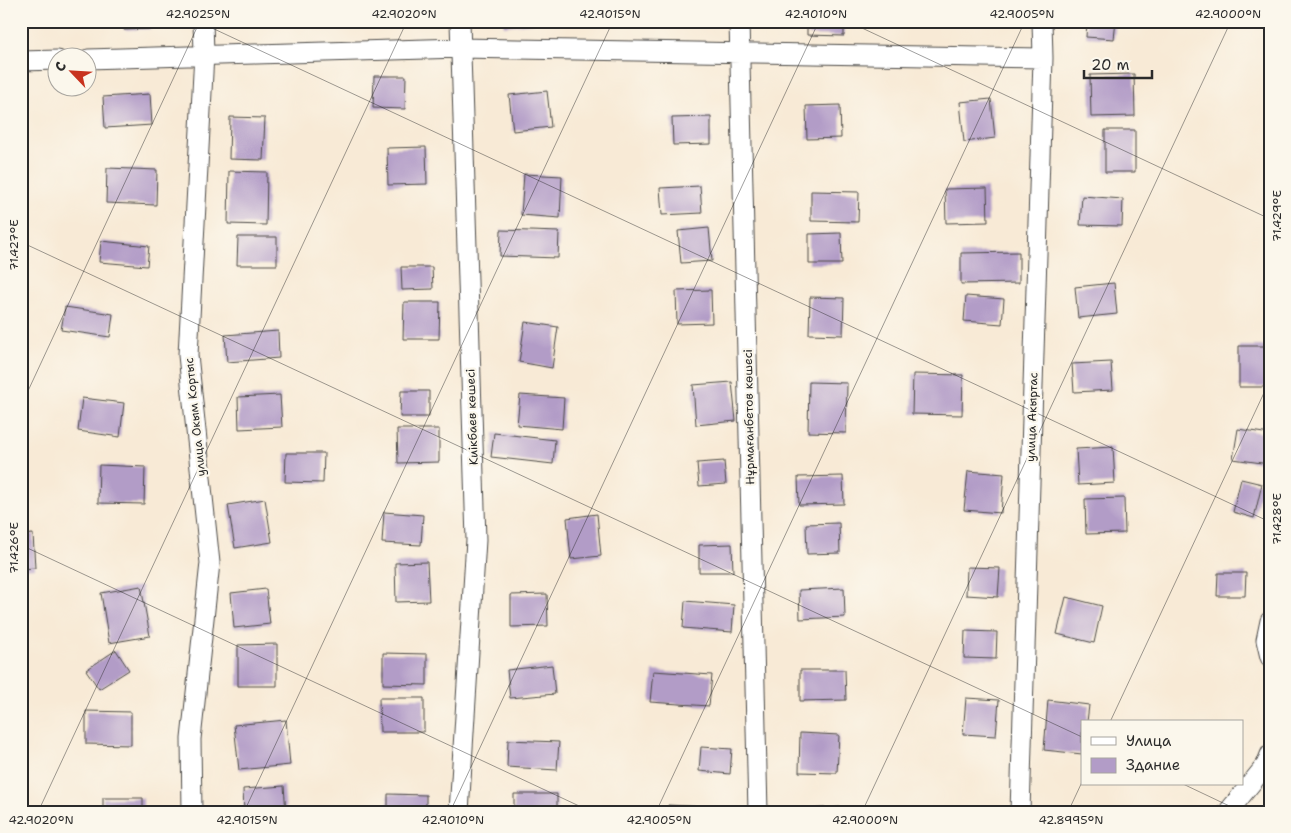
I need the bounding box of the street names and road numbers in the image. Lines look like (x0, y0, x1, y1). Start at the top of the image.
street label: Нұрмағанбетов көшесі (740, 349, 758, 485)
street label: улица Окым Кортыс (181, 357, 209, 477)
street label: Киікбаев көшесі (462, 369, 482, 465)
street label: улица Акыртас (1022, 372, 1042, 462)

